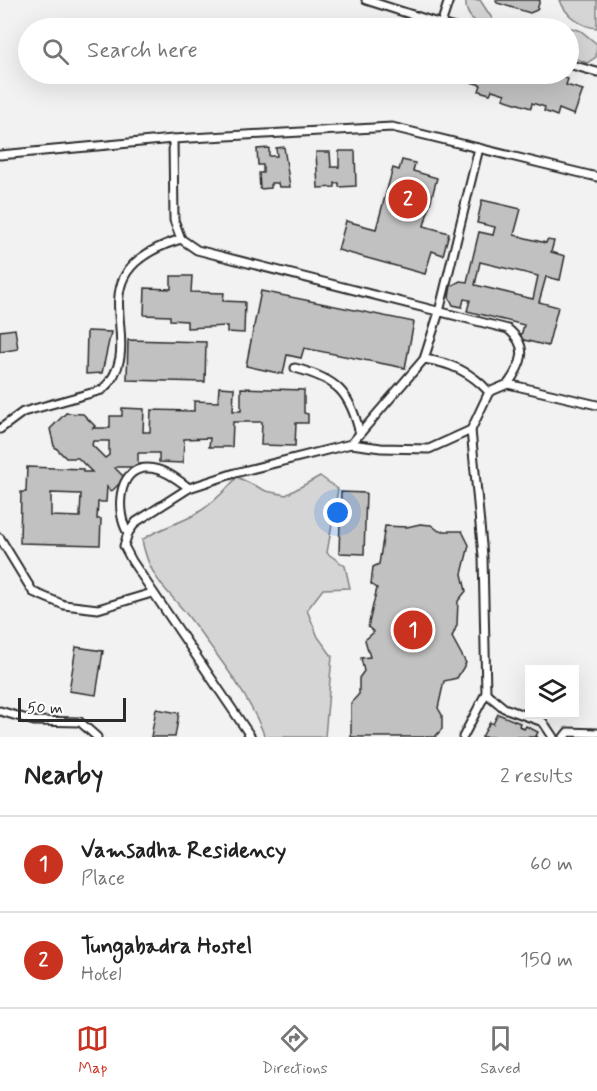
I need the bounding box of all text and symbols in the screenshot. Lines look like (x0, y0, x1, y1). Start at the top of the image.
search box (18, 18, 579, 84)
icon: search (39, 35, 72, 68)
text: Search here (87, 37, 198, 65)
pin: 2 (388, 176, 428, 222)
your location (323, 498, 352, 527)
pin: 1 (394, 608, 432, 652)
map controls (525, 665, 579, 719)
button: layers (525, 665, 579, 719)
scale bar (18, 695, 126, 722)
text: 50 m (27, 698, 63, 719)
text: Nearby (24, 759, 103, 793)
text: 2 results (500, 763, 573, 790)
text: Vamsadha Residency (81, 837, 286, 865)
text: 1 (39, 851, 48, 878)
text: 60 m (530, 851, 573, 878)
text: Place (81, 865, 125, 892)
text: Tungabadra Hostel (81, 933, 252, 961)
text: 2 (39, 947, 48, 974)
text: 150 m (520, 947, 573, 974)
text: Hotel (81, 961, 122, 988)
tab: Map (76, 1022, 109, 1079)
tab: Directions (262, 1022, 328, 1079)
tab: Saved (480, 1022, 521, 1079)

